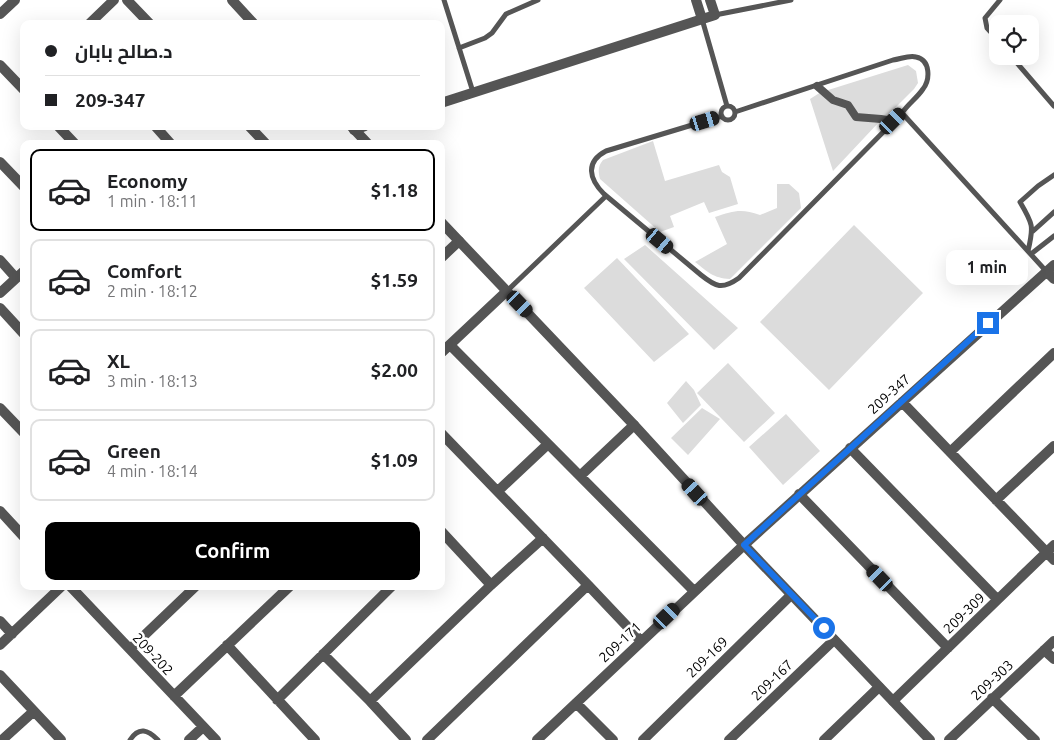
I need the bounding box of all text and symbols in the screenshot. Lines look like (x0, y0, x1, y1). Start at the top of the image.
map controls (989, 15, 1039, 65)
button: locate (989, 15, 1039, 65)
text: د.صالح بابان (75, 40, 173, 62)
text: 209-347 (75, 89, 146, 111)
car (877, 105, 908, 137)
car (688, 109, 721, 133)
icon: car (47, 168, 92, 213)
text: Economy (107, 170, 188, 192)
text: $1.18 (370, 179, 418, 201)
text: 1 min · 18:11 (107, 192, 198, 210)
car (643, 226, 676, 256)
callout: 1 min (947, 250, 1029, 286)
icon: car (47, 258, 92, 303)
text: 1 min (967, 258, 1007, 276)
text: Comfort (107, 260, 182, 282)
text: $1.59 (370, 269, 418, 291)
text: 2 min · 18:12 (107, 282, 198, 300)
car (504, 288, 535, 320)
route end (977, 312, 999, 334)
icon: car (47, 348, 92, 393)
text: XL (107, 350, 130, 372)
text: $2.00 (370, 359, 418, 381)
street label: 209-347 (865, 371, 913, 417)
text: 3 min · 18:13 (107, 372, 198, 390)
icon: car (47, 438, 92, 483)
text: Green (107, 440, 161, 462)
text: $1.09 (370, 449, 418, 471)
text: 4 min · 18:14 (107, 462, 198, 480)
car (679, 476, 710, 508)
button: Confirm (45, 522, 420, 580)
car (864, 562, 895, 594)
street label: 209-309 (940, 589, 988, 637)
car (650, 600, 683, 632)
route start (813, 617, 835, 639)
street label: 209-171 (596, 619, 644, 665)
street label: 209-202 (130, 630, 176, 678)
street label: 209-169 (683, 633, 731, 681)
street label: 209-167 (748, 656, 796, 704)
street label: 209-303 (968, 657, 1016, 703)

